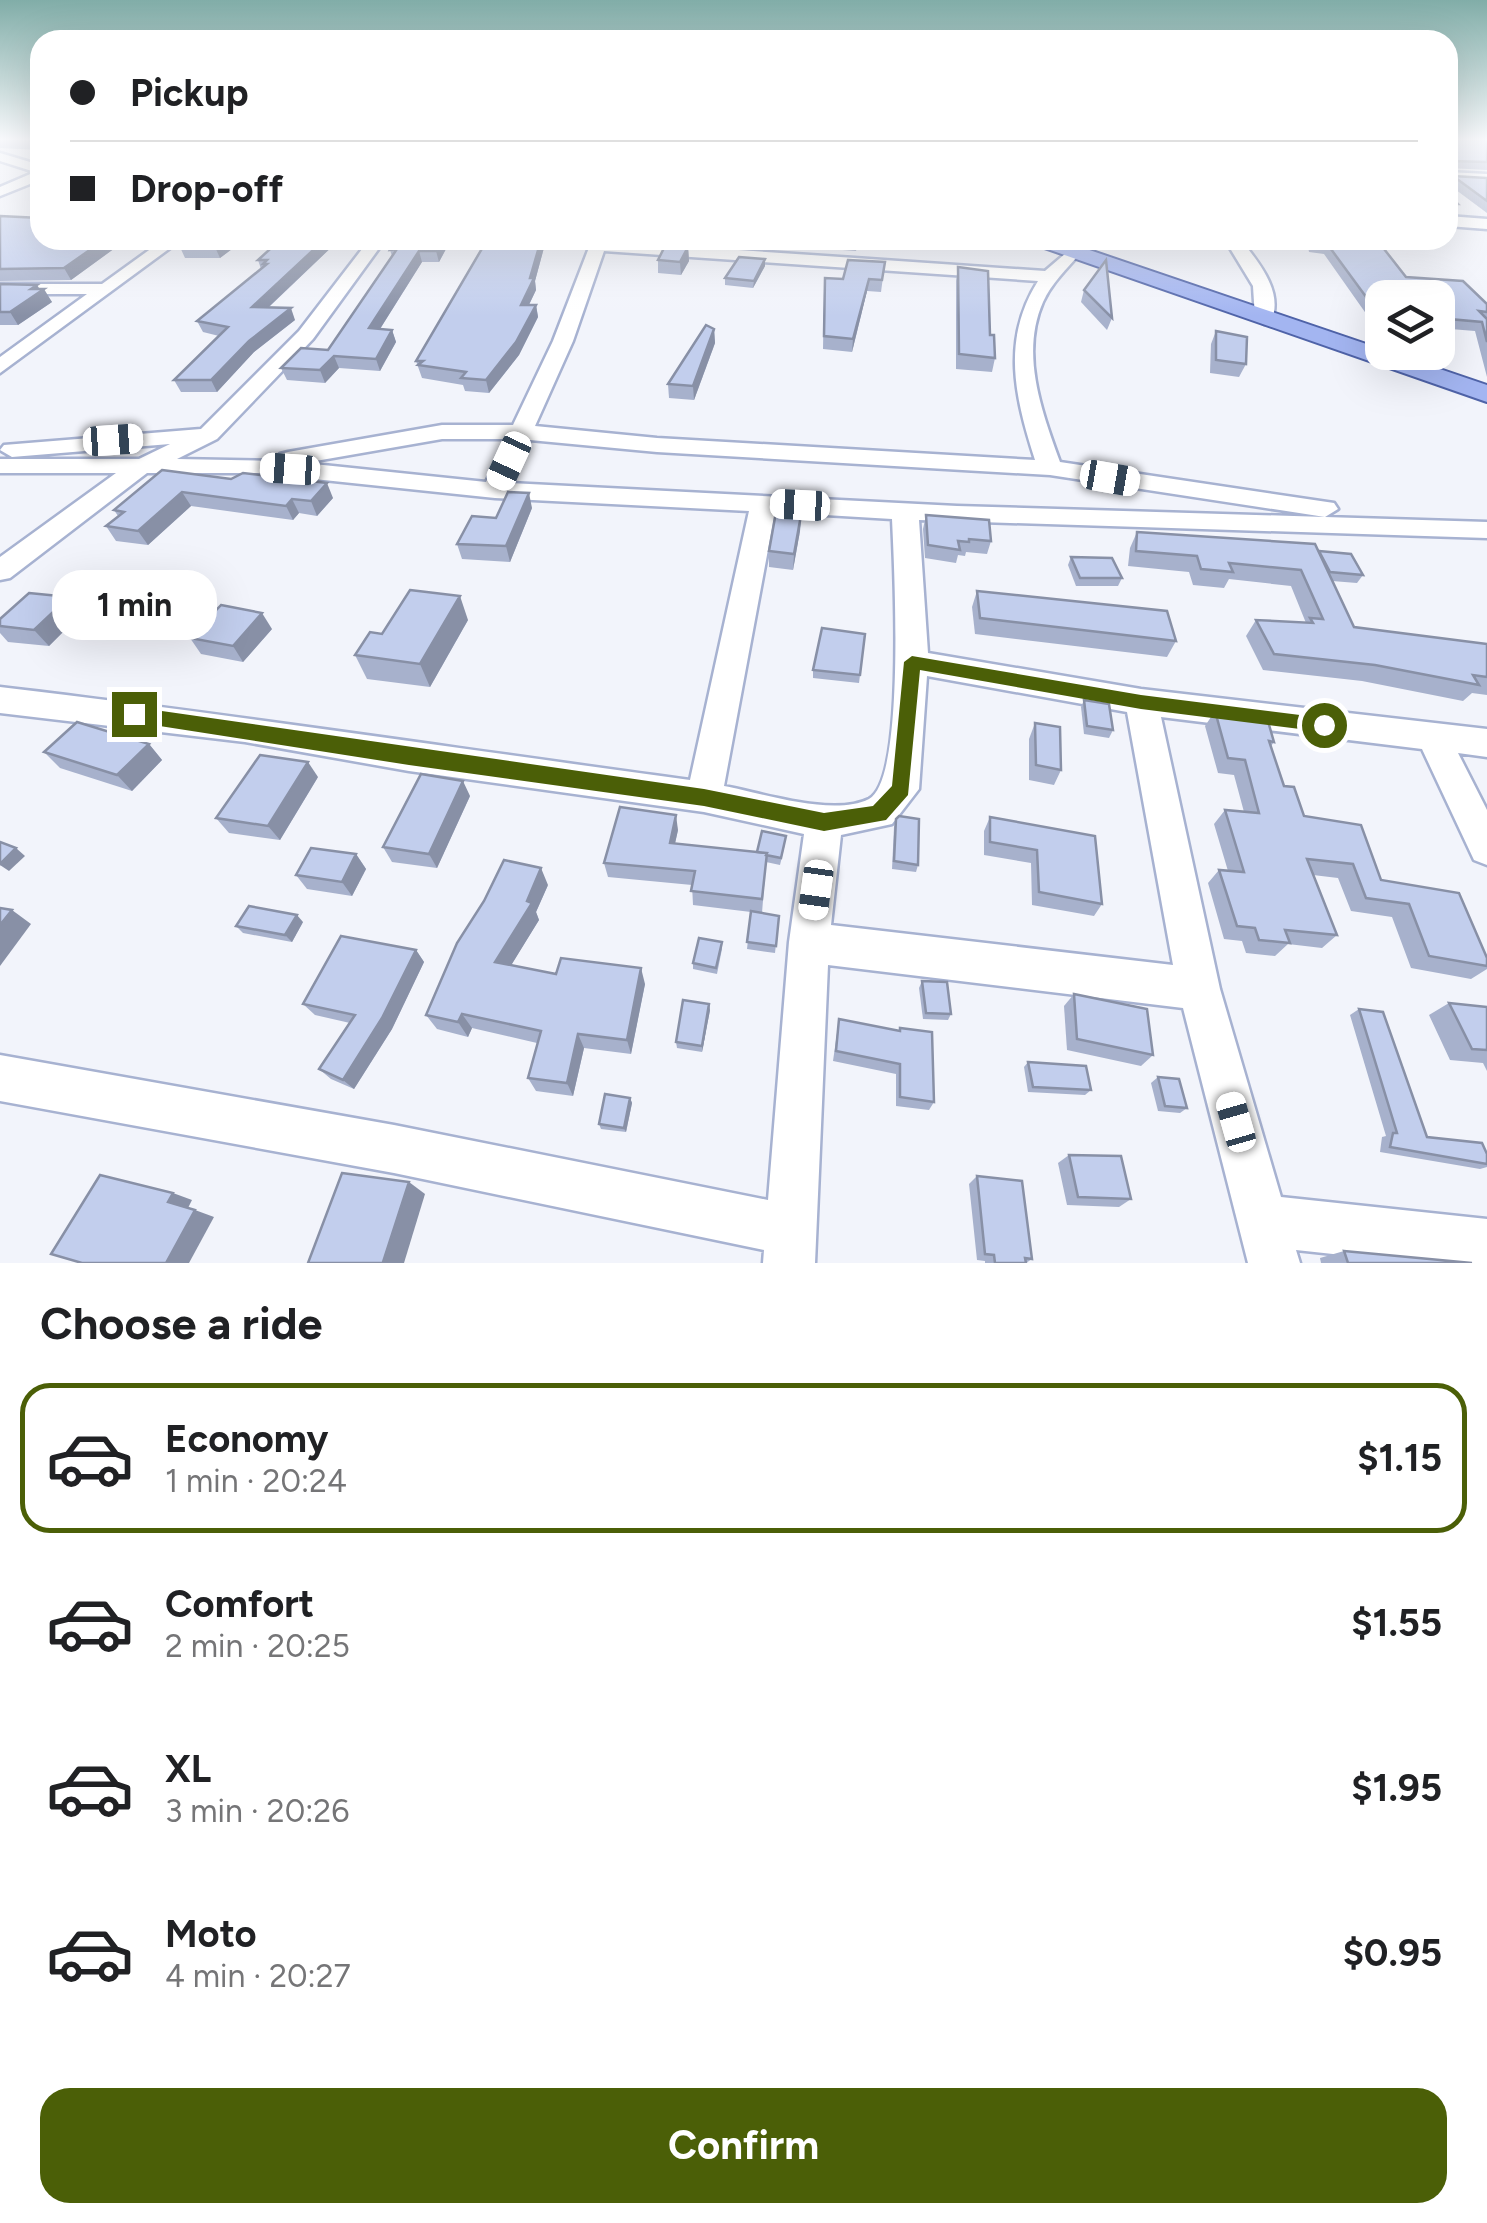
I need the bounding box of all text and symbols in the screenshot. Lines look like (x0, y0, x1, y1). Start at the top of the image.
text: Pickup (130, 70, 248, 116)
text: Drop-off (130, 166, 283, 212)
map controls (1365, 280, 1455, 370)
button: layers (1365, 280, 1455, 370)
car (82, 423, 144, 457)
car (483, 427, 535, 495)
car (259, 452, 321, 486)
car (1078, 458, 1142, 498)
car (769, 488, 831, 522)
callout: 1 min (52, 569, 216, 639)
text: 1 min (97, 586, 172, 624)
route end (112, 692, 157, 737)
route start (1302, 703, 1347, 748)
car (797, 858, 835, 922)
car (1213, 1089, 1259, 1155)
text: Choose a ride (40, 1296, 322, 1350)
icon: car (45, 1413, 135, 1503)
text: Economy (165, 1416, 328, 1462)
text: $1.15 (1357, 1435, 1442, 1481)
text: 1 min · 20:24 (165, 1462, 347, 1500)
icon: car (45, 1578, 135, 1668)
text: Comfort (165, 1581, 314, 1627)
text: $1.55 (1351, 1600, 1442, 1646)
text: 2 min · 20:25 (165, 1627, 350, 1665)
icon: car (45, 1743, 135, 1833)
text: XL (165, 1746, 211, 1792)
text: $1.95 (1351, 1765, 1442, 1811)
text: 3 min · 20:26 (165, 1792, 349, 1830)
icon: car (45, 1908, 135, 1998)
text: Moto (165, 1911, 257, 1957)
text: $0.95 (1343, 1930, 1442, 1976)
text: 4 min · 20:27 (165, 1957, 351, 1995)
button: Confirm (40, 2088, 1447, 2203)

